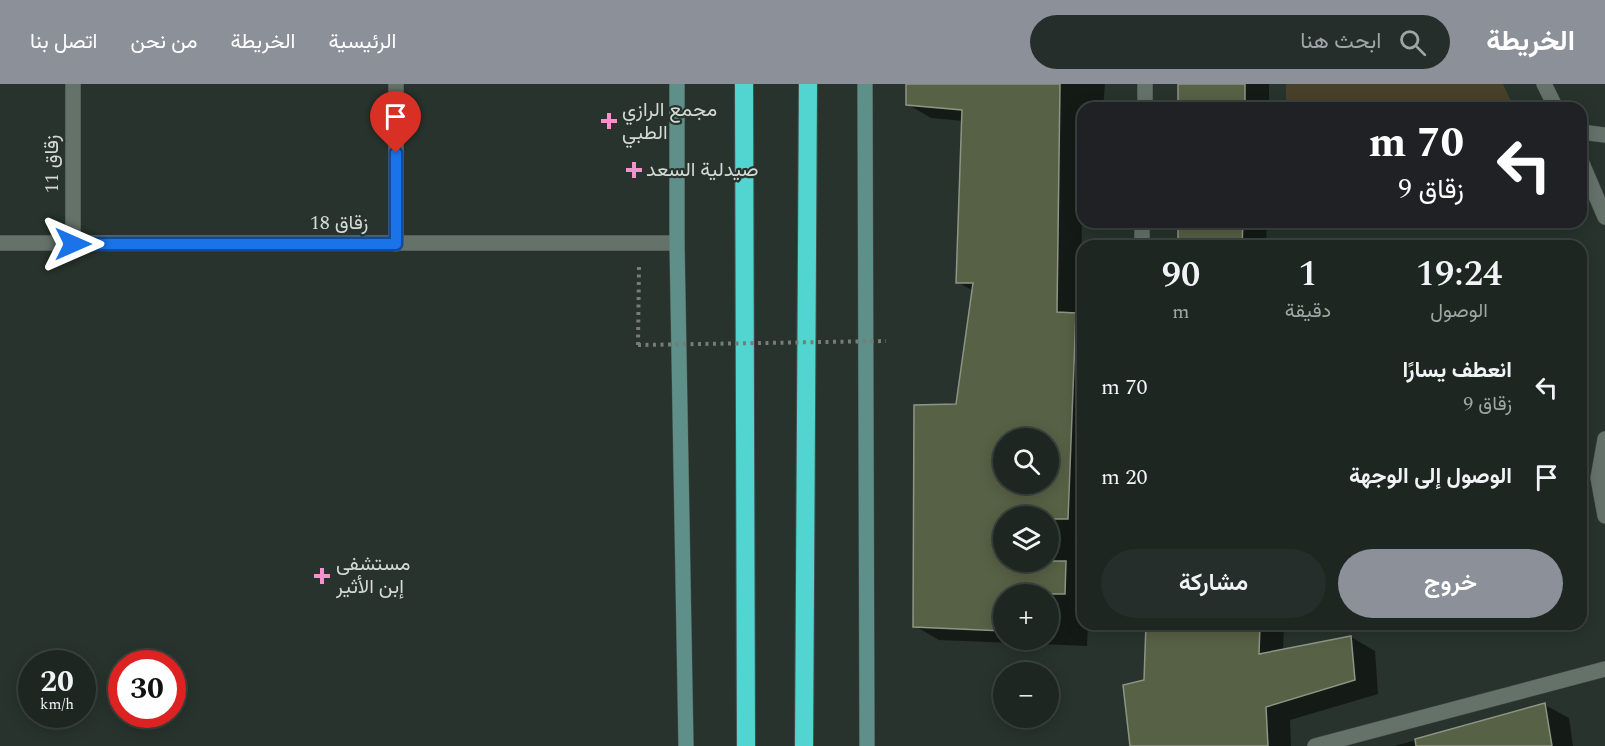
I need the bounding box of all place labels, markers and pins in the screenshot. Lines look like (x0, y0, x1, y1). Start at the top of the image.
pin (370, 91, 421, 153)
place label: مجمع الرازي الطبي (622, 95, 717, 149)
marker: مجمع الرازي الطبي (600, 112, 618, 130)
place label: صيدلية السعد (646, 155, 758, 185)
marker: صيدلية السعد (627, 163, 641, 177)
place label: مستشفى إبن الأثير (335, 549, 411, 602)
marker: مستشفى إبن الأثير (313, 567, 331, 585)

